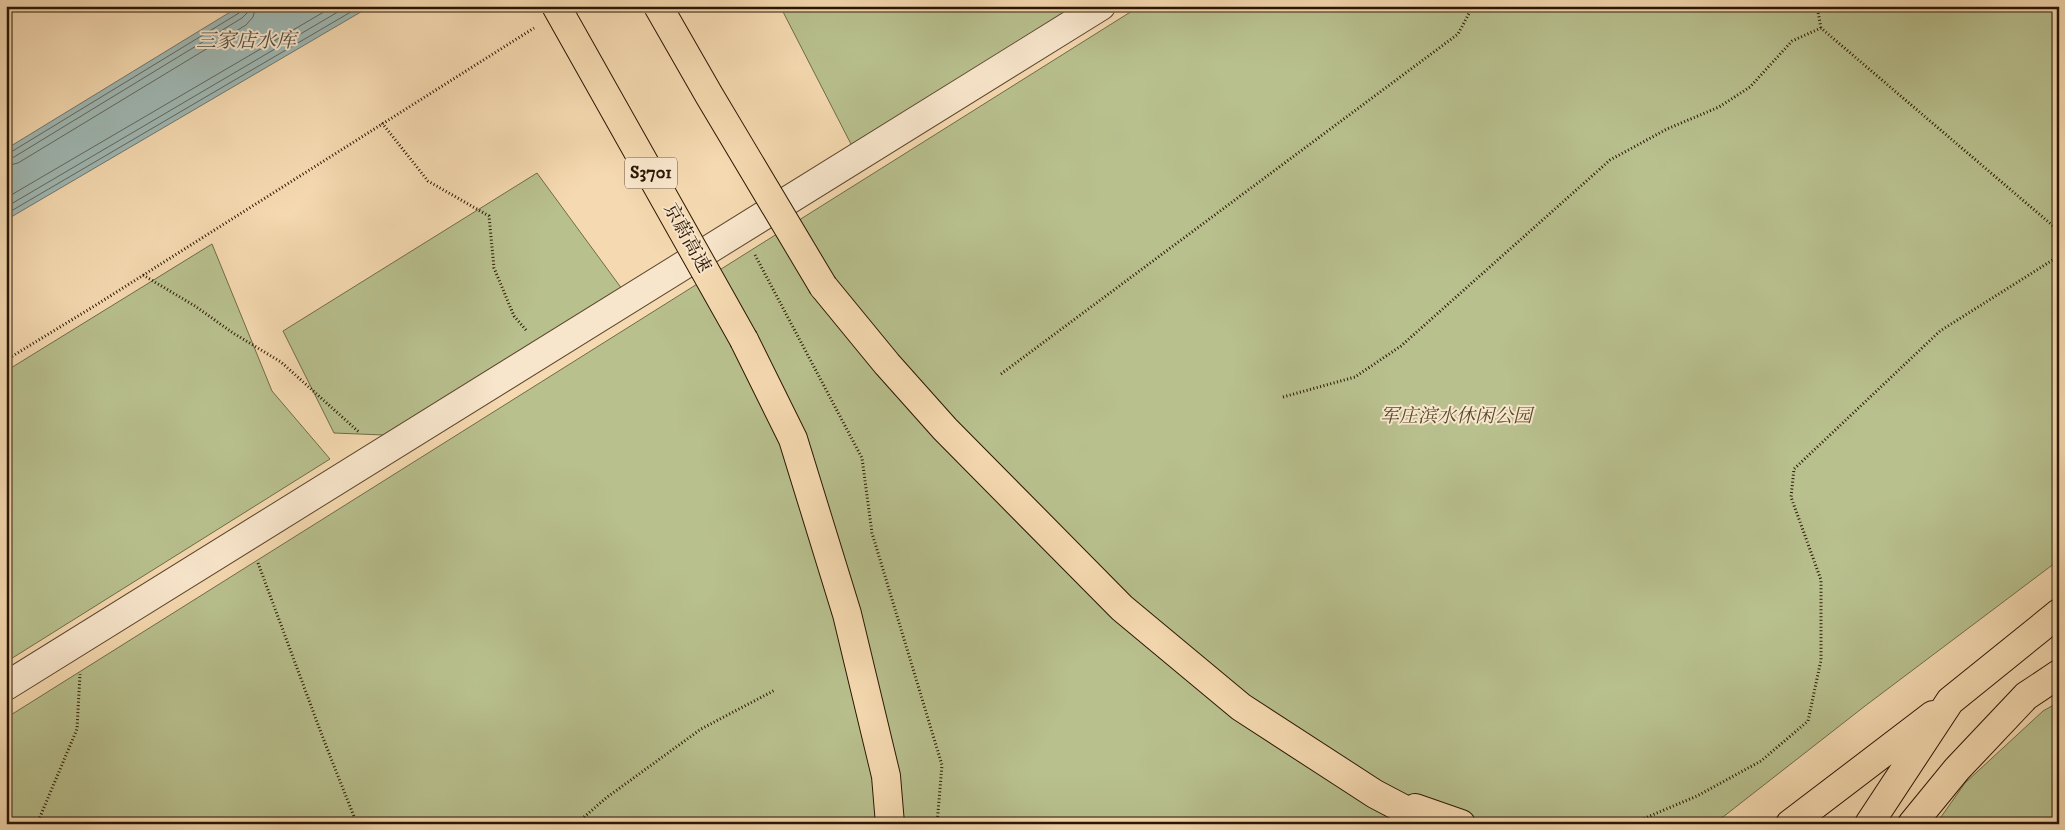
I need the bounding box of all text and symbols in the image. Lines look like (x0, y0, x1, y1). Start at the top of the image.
water label: 三家店水库 (196, 29, 299, 54)
road number: S3701 (625, 158, 677, 188)
street label: 京蔚高速 (659, 199, 715, 277)
park label: 军庄滨水休闲公园 (1380, 405, 1535, 428)

